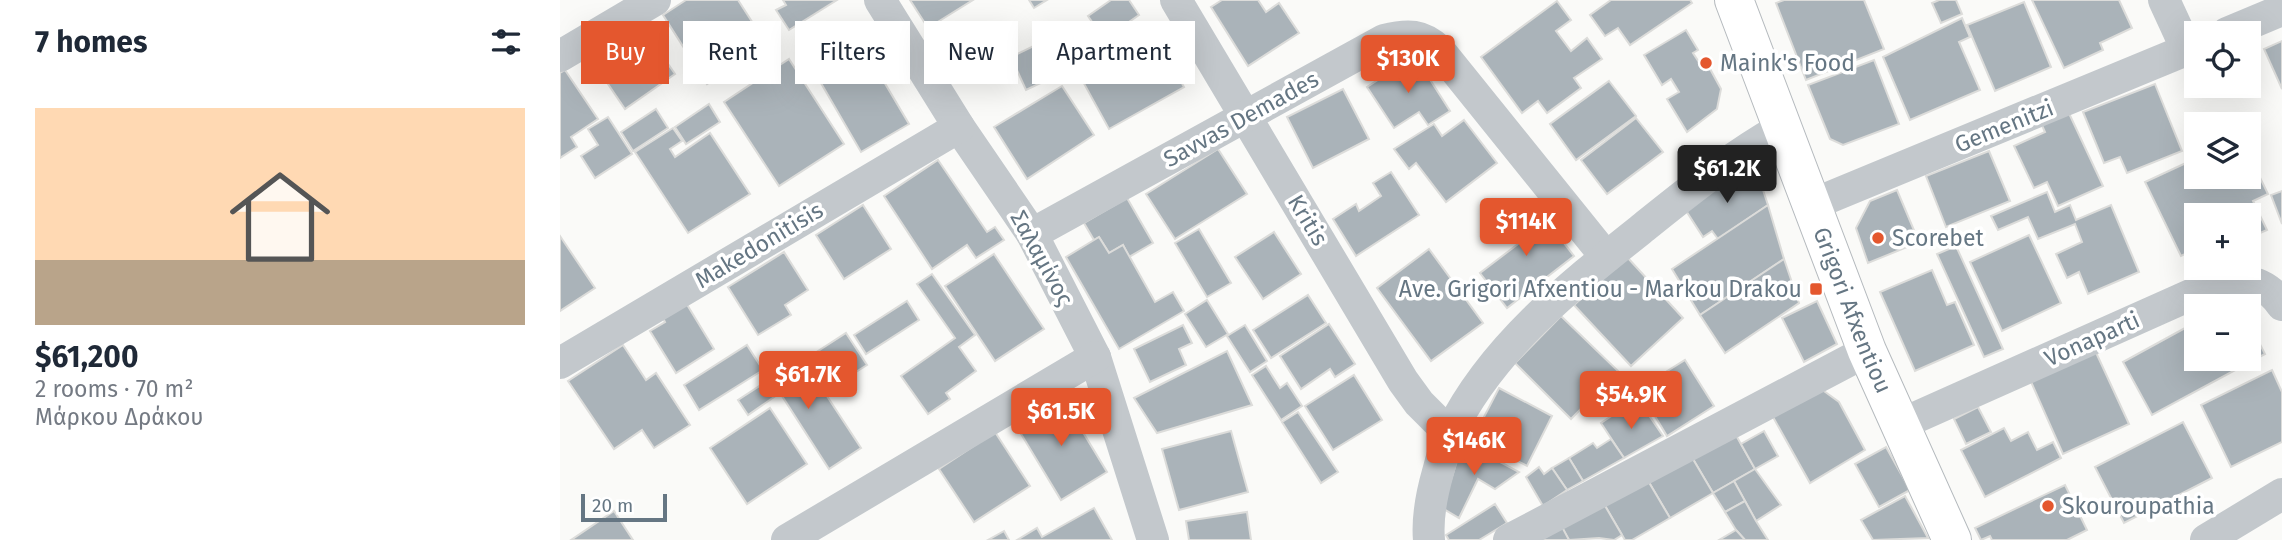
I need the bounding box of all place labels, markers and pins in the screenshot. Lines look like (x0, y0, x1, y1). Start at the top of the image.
pin: $130K (1359, 36, 1457, 95)
place label: Maink's Food (1720, 49, 1855, 77)
marker: Maink's Food (1698, 55, 1714, 71)
pin: $61.2K (1670, 146, 1784, 205)
pin: $114K (1477, 198, 1575, 258)
place label: Scorebet (1892, 224, 1984, 252)
marker: Scorebet (1870, 230, 1886, 246)
place label: Ave. Grigori Afxentiou - Markou Drakou (1399, 275, 1802, 303)
marker: Ave. Grigori Afxentiou - Markou Drakou (1808, 281, 1824, 297)
pin: $61.7K (751, 352, 865, 411)
pin: $54.9K (1574, 372, 1688, 431)
pin: $61.5K (1004, 388, 1118, 448)
pin: $146K (1425, 418, 1523, 477)
place label: Skouroupathia (2062, 492, 2215, 520)
marker: Skouroupathia (2040, 498, 2056, 514)

